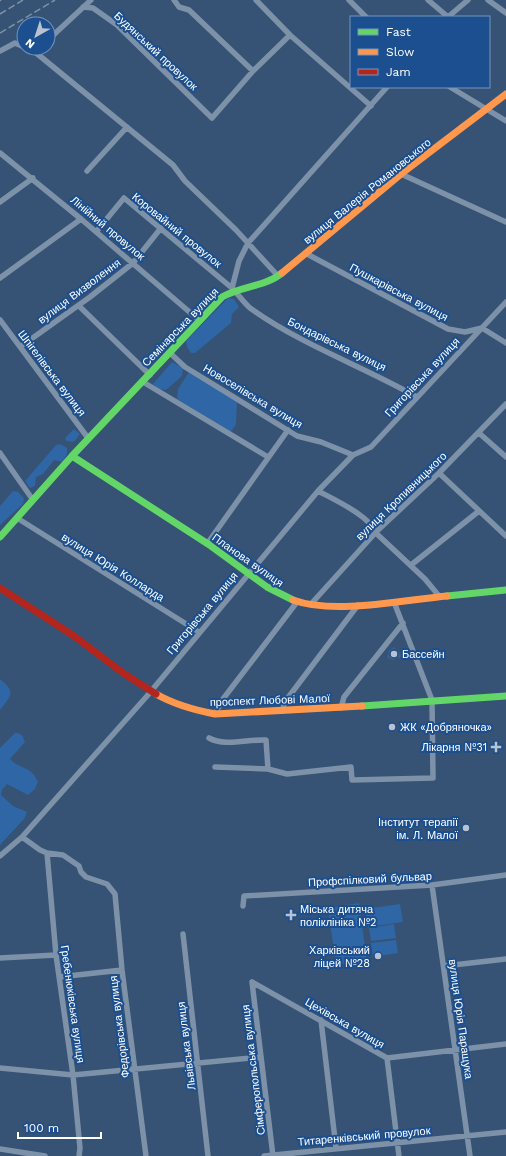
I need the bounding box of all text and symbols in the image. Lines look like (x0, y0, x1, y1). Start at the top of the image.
street label: Будянський провулок (111, 9, 200, 93)
north arrow (16, 16, 56, 56)
legend (350, 16, 490, 88)
text: Fast (386, 25, 411, 39)
text: N (23, 36, 37, 51)
text: Slow (386, 45, 414, 59)
text: Jam (386, 65, 411, 79)
street label: вулиця Валерія Романовського (301, 136, 434, 247)
street label: Коровайний провулок (129, 190, 224, 271)
street label: Лінійний провулок (68, 194, 148, 263)
street label: вулиця Визволення (35, 256, 123, 327)
street label: Пушкарівська вулиця (347, 261, 450, 324)
street label: Семінарська вулиця (139, 285, 221, 369)
street label: Бондарівська вулиця (285, 315, 388, 374)
street label: Шпігелівська вулиця (15, 328, 88, 419)
street label: Григорівська вулиця (382, 335, 462, 420)
street label: Новоселівська вулиця (201, 362, 305, 431)
street label: вулиця Кропивницького (353, 450, 449, 543)
street label: вулиця Юрія Колларда (59, 531, 167, 605)
street label: Планова вулиця (210, 531, 286, 590)
street label: Григорівська вулиця (164, 569, 241, 657)
place label: Бассейн (402, 648, 445, 661)
marker: Бассейн (389, 649, 399, 659)
street label: проспект Любові Малої (210, 692, 330, 709)
place label: ЖК «Добряночка» (400, 721, 492, 734)
marker: ЖК «Добряночка» (387, 722, 397, 732)
place label: Лікарня №31 (422, 741, 487, 754)
marker: Лікарня №31 (490, 741, 502, 753)
place label: Інститут терапії ім. Л. Малої (378, 816, 458, 842)
marker: Інститут терапії ім. Л. Малої (461, 823, 471, 833)
street label: Профспілковий бульвар (308, 870, 432, 889)
place label: Міська дитяча поліклініка №2 (300, 903, 376, 929)
marker: Міська дитяча поліклініка №2 (285, 909, 297, 921)
street label: Гребенюківська вулиця (58, 944, 87, 1064)
place label: Харківський ліцей №28 (309, 944, 370, 970)
marker: Харківський ліцей №28 (373, 951, 383, 961)
street label: вулиця Юрія Паращука (446, 958, 475, 1081)
street label: Федорівська вулиця (107, 975, 132, 1079)
street label: Цехівська вулиця (303, 995, 387, 1051)
street label: Львівська вулиця (175, 1001, 198, 1091)
street label: Сімферопольська вулиця (239, 1004, 268, 1136)
scale bar (18, 1114, 101, 1140)
text: 100 m (24, 1121, 59, 1135)
street label: Титаренківський провулок (297, 1124, 431, 1149)

